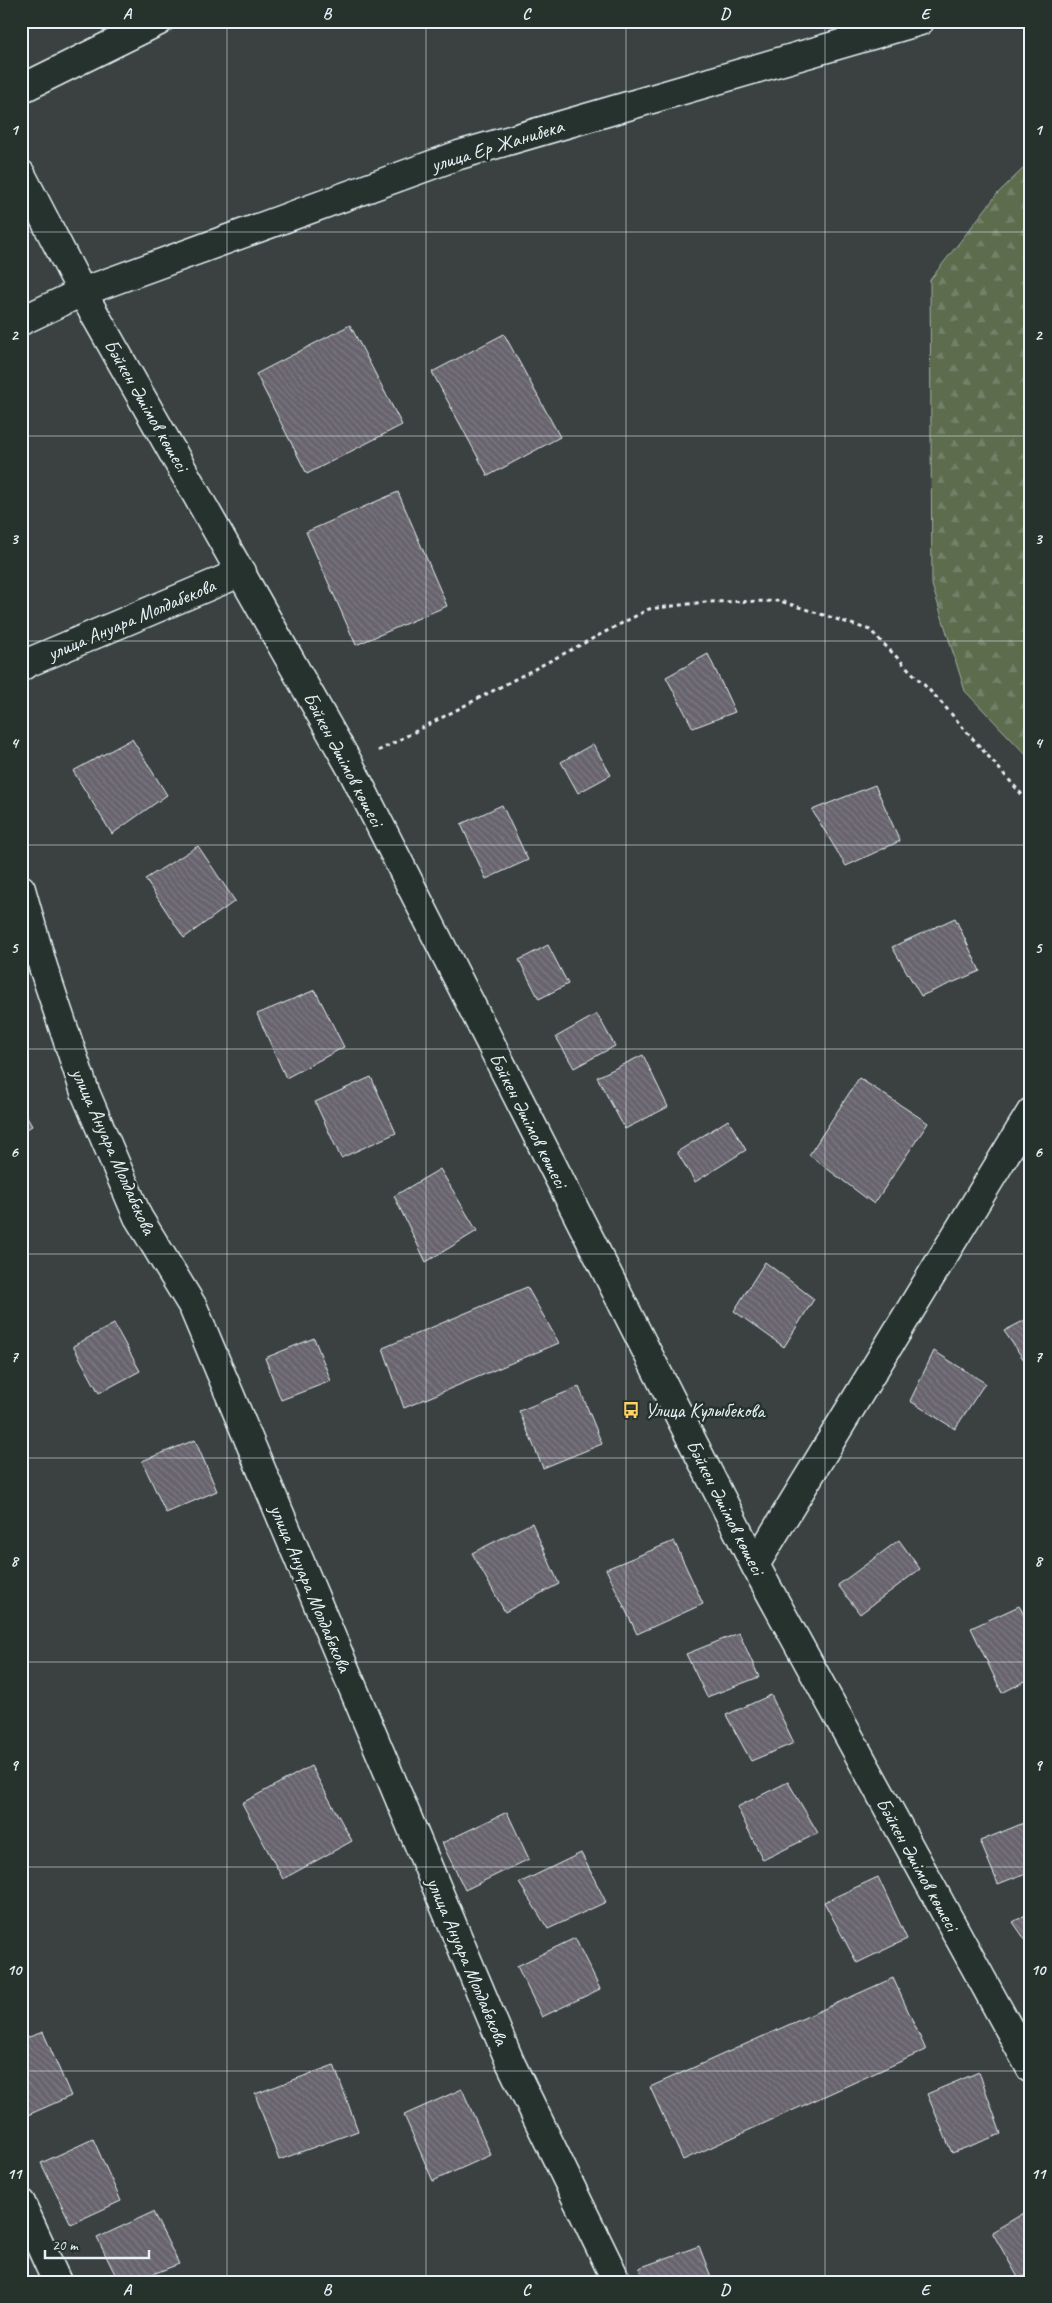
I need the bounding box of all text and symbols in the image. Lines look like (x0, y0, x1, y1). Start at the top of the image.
text: A (123, 4, 133, 24)
text: B (323, 4, 333, 24)
text: C (522, 4, 532, 24)
text: D (720, 4, 731, 24)
text: E (921, 4, 932, 24)
street label: улица Ер Жанибека (427, 113, 567, 178)
text: 1 (10, 120, 19, 140)
text: 1 (1034, 120, 1043, 140)
text: 2 (10, 325, 19, 345)
text: 2 (1034, 325, 1043, 345)
street label: Бәйкен Әшімов көшесі (99, 335, 196, 478)
text: 3 (10, 529, 19, 549)
text: 3 (1034, 529, 1043, 549)
street label: улица Ануара Молдабекова (43, 572, 221, 666)
street label: Бәйкен Әшімов көшесі (298, 688, 391, 833)
text: 4 (10, 733, 19, 753)
text: 4 (1034, 733, 1043, 753)
text: 5 (11, 938, 20, 958)
text: 5 (1035, 938, 1044, 958)
street label: Бәйкен Әшімов көшесі (484, 1048, 574, 1194)
street label: улица Ануара Молдабекова (65, 1063, 162, 1240)
text: 6 (10, 1142, 19, 1162)
text: 6 (1034, 1142, 1043, 1162)
text: 7 (10, 1347, 19, 1367)
text: 7 (1034, 1347, 1043, 1367)
place label: Улица Кулыбекова (645, 1398, 766, 1423)
bus stop icon: Улица Кулыбекова (621, 1400, 641, 1420)
street label: Бәйкен Әшімов көшесі (681, 1435, 771, 1581)
street label: улица Ануара Молдабекова (264, 1500, 358, 1678)
text: 8 (10, 1551, 19, 1571)
text: 8 (1034, 1551, 1043, 1571)
text: 9 (10, 1755, 19, 1775)
text: 9 (1034, 1755, 1043, 1775)
street label: Бәйкен Әшімов көшесі (871, 1793, 966, 1937)
street label: улица Ануара Молдабекова (421, 1873, 515, 2051)
text: 10 (7, 1960, 23, 1980)
text: 10 (1031, 1960, 1047, 1980)
text: 11 (7, 2164, 23, 2184)
text: 11 (1031, 2164, 1047, 2184)
scale bar (45, 2228, 149, 2260)
text: 20 m (52, 2236, 79, 2255)
text: A (123, 2280, 133, 2300)
text: B (323, 2280, 333, 2300)
text: C (522, 2280, 532, 2300)
text: D (720, 2280, 731, 2300)
text: E (921, 2280, 932, 2300)

